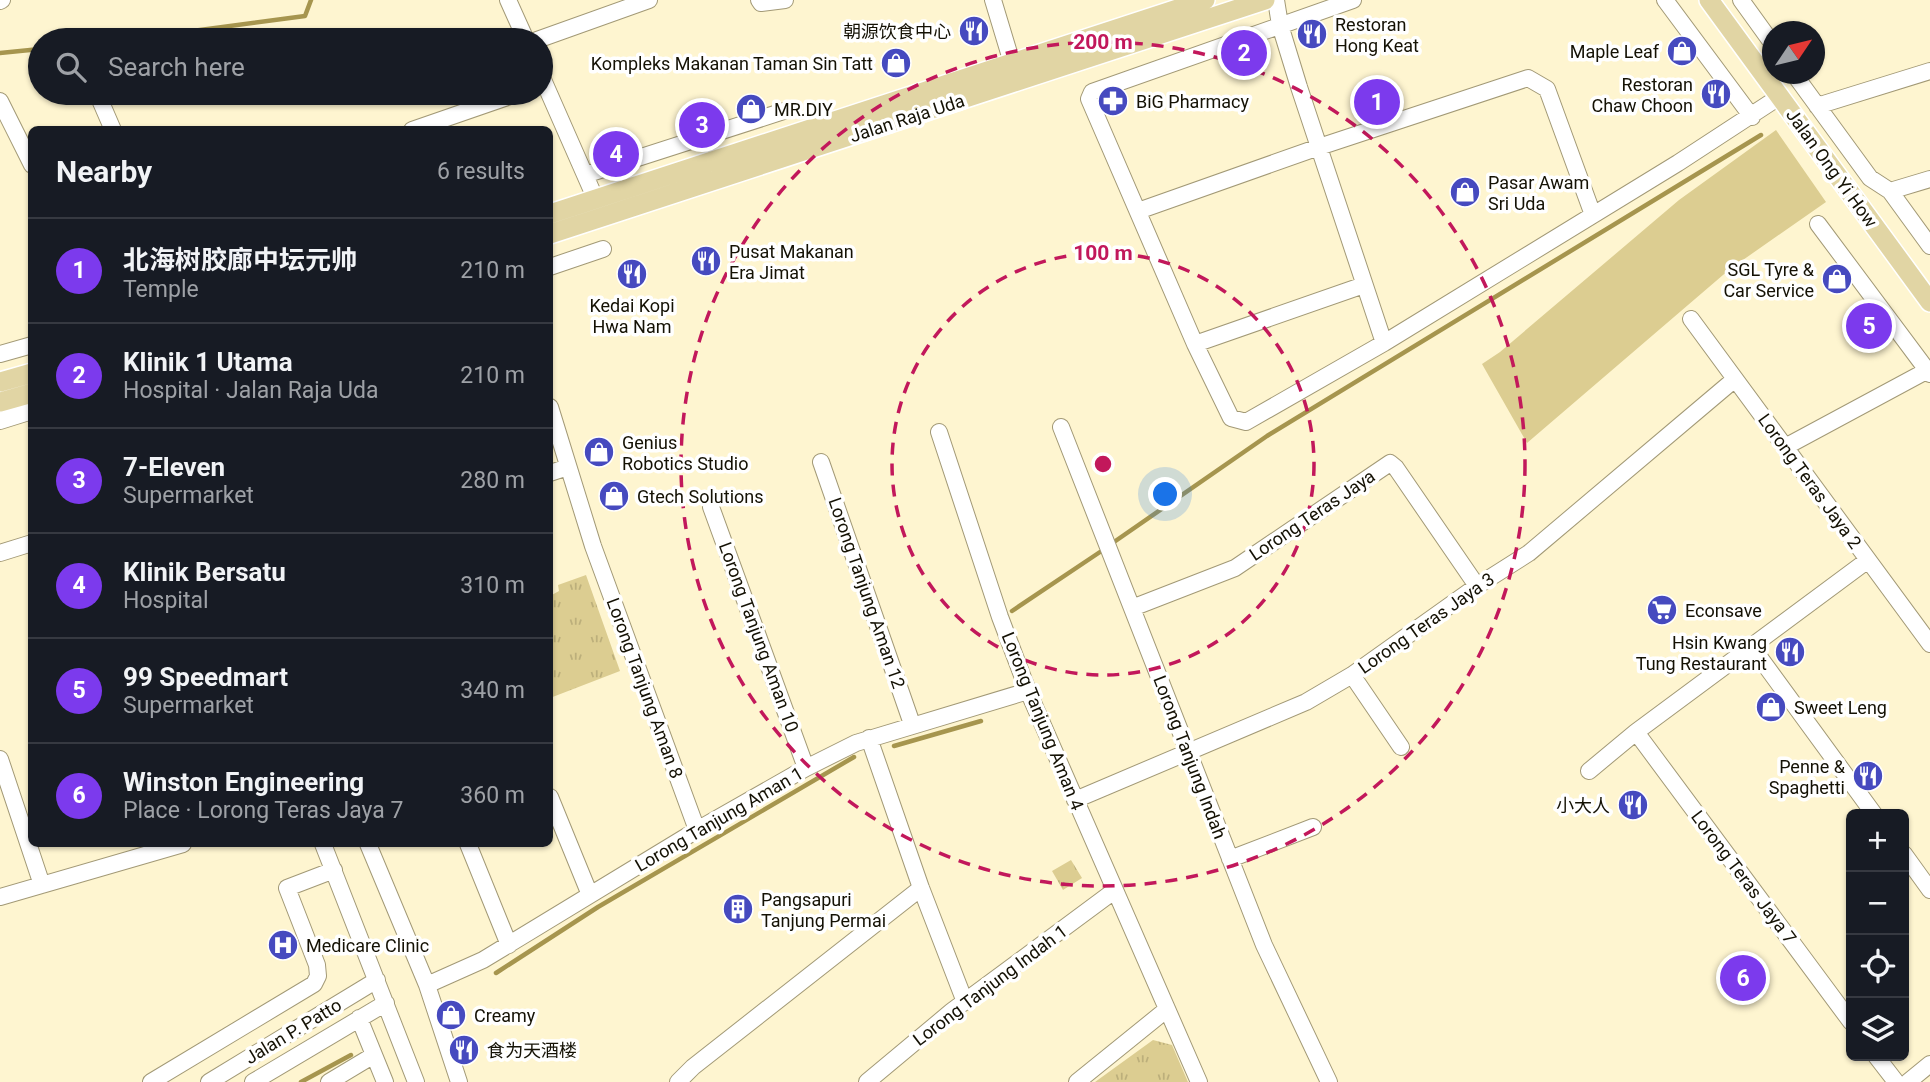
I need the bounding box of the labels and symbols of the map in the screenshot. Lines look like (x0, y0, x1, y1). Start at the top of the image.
restaurant icon: 朝源饮食中心 (957, 14, 991, 48)
place label: Restoran Hong Keat (1335, 14, 1419, 56)
restaurant icon: Restoran Hong Keat (1295, 17, 1329, 51)
place label: 朝源饮食中心 (843, 21, 951, 42)
north arrow (1762, 21, 1825, 84)
pin: 2 (1221, 27, 1267, 79)
text: 200 m (1073, 30, 1133, 54)
shop icon: Maple Leaf (1665, 34, 1699, 68)
place label: Maple Leaf (1570, 41, 1660, 62)
shop icon: Kompleks Makanan Taman Sin Tatt (879, 46, 913, 80)
place label: Kompleks Makanan Taman Sin Tatt (591, 53, 873, 74)
place label: Restoran Chaw Choon (1591, 74, 1693, 116)
pin: 1 (1354, 76, 1400, 128)
restaurant icon: Restoran Chaw Choon (1699, 77, 1733, 111)
pharmacy icon: BiG Pharmacy (1096, 84, 1130, 118)
street label: Jalan Raja Uda (847, 90, 967, 146)
place label: BiG Pharmacy (1136, 91, 1249, 112)
shop icon: MR.DIY (734, 92, 768, 126)
pin: 3 (679, 99, 725, 151)
place label: MR.DIY (774, 99, 833, 120)
street label: Jalan Ong Yi How (1782, 105, 1882, 232)
pin: 4 (593, 128, 639, 180)
place label: Pasar Awam Sri Uda (1488, 172, 1589, 214)
shop icon: Pasar Awam Sri Uda (1448, 175, 1482, 209)
place label: Pusat Makanan Era Jimat (729, 241, 854, 283)
text: 100 m (1073, 241, 1133, 265)
restaurant icon: Pusat Makanan Era Jimat (689, 244, 723, 278)
restaurant icon: Kedai Kopi Hwa Nam (615, 257, 649, 291)
place label: SGL Tyre & Car Service (1723, 259, 1815, 301)
shop icon: SGL Tyre & Car Service (1820, 262, 1854, 296)
place label: Kedai Kopi Hwa Nam (589, 295, 675, 337)
pin: 5 (1846, 300, 1892, 352)
street label: Lorong Teras Jaya 2 (1754, 410, 1866, 552)
place label: Genius Robotics Studio (622, 432, 748, 474)
shop icon: Genius Robotics Studio (582, 435, 616, 469)
centre of rings (1091, 452, 1115, 476)
street label: Lorong Teras Jaya (1245, 465, 1379, 565)
your location (1148, 477, 1182, 511)
shop icon: Gtech Solutions (597, 479, 631, 513)
place label: Gtech Solutions (637, 486, 764, 507)
street label: Lorong Tanjung Aman 12 (824, 495, 910, 691)
street label: Lorong Tanjung Aman 10 (715, 539, 803, 735)
street label: Lorong Teras Jaya 3 (1354, 568, 1498, 678)
supermarket icon: Econsave (1645, 593, 1679, 627)
street label: Lorong Tanjung Aman 8 (603, 595, 687, 781)
place label: Econsave (1685, 600, 1762, 621)
street label: Lorong Tanjung Aman 4 (998, 629, 1088, 813)
place label: Hsin Kwang Tung Restaurant (1636, 632, 1767, 674)
restaurant icon: Hsin Kwang Tung Restaurant (1773, 635, 1807, 669)
street label: Lorong Tanjung Indah (1149, 672, 1231, 842)
shop icon: Sweet Leng (1754, 690, 1788, 724)
place label: Sweet Leng (1794, 697, 1887, 718)
place label: Penne & Spaghetti (1769, 756, 1846, 798)
restaurant icon: Penne & Spaghetti (1851, 759, 1885, 793)
street label: Lorong Tanjung Aman 1 (631, 762, 807, 876)
restaurant icon: 小大人 (1616, 788, 1650, 822)
place label: 小大人 (1556, 795, 1610, 816)
street label: Lorong Teras Jaya 7 (1687, 806, 1801, 948)
place label: Pangsapuri Tanjung Permai (761, 889, 886, 931)
building icon: Pangsapuri Tanjung Permai (721, 892, 755, 926)
street label: Lorong Tanjung Indah 1 (909, 920, 1071, 1050)
hospital icon: Medicare Clinic (266, 928, 300, 962)
place label: Medicare Clinic (306, 935, 429, 956)
pin: 6 (1720, 952, 1766, 1004)
street label: Jalan P. Patto (241, 994, 345, 1068)
shop icon: Creamy (434, 998, 468, 1032)
place label: Creamy (474, 1005, 536, 1026)
restaurant icon: 食为天酒楼 (447, 1033, 481, 1067)
place label: 食为天酒楼 (487, 1040, 577, 1061)

